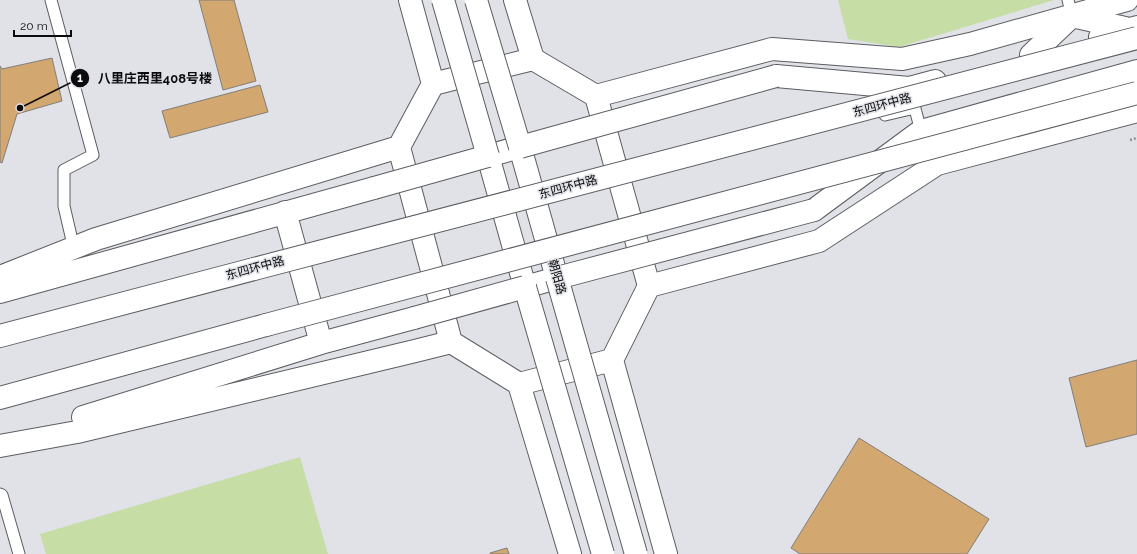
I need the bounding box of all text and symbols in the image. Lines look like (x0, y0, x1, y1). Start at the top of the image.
scale bar (14, 12, 71, 38)
text: 20 m (20, 19, 48, 33)
callout: 八里庄西里408号楼 (70, 66, 220, 91)
text: 1 (77, 71, 83, 85)
text: 八里庄西里408号楼 (98, 71, 212, 86)
street label: 东四环中路 (851, 90, 913, 120)
street label: 东四环中路 (537, 172, 599, 202)
street label: 东四环中路 (224, 253, 286, 283)
street label: 朝阳路 (545, 258, 569, 296)

